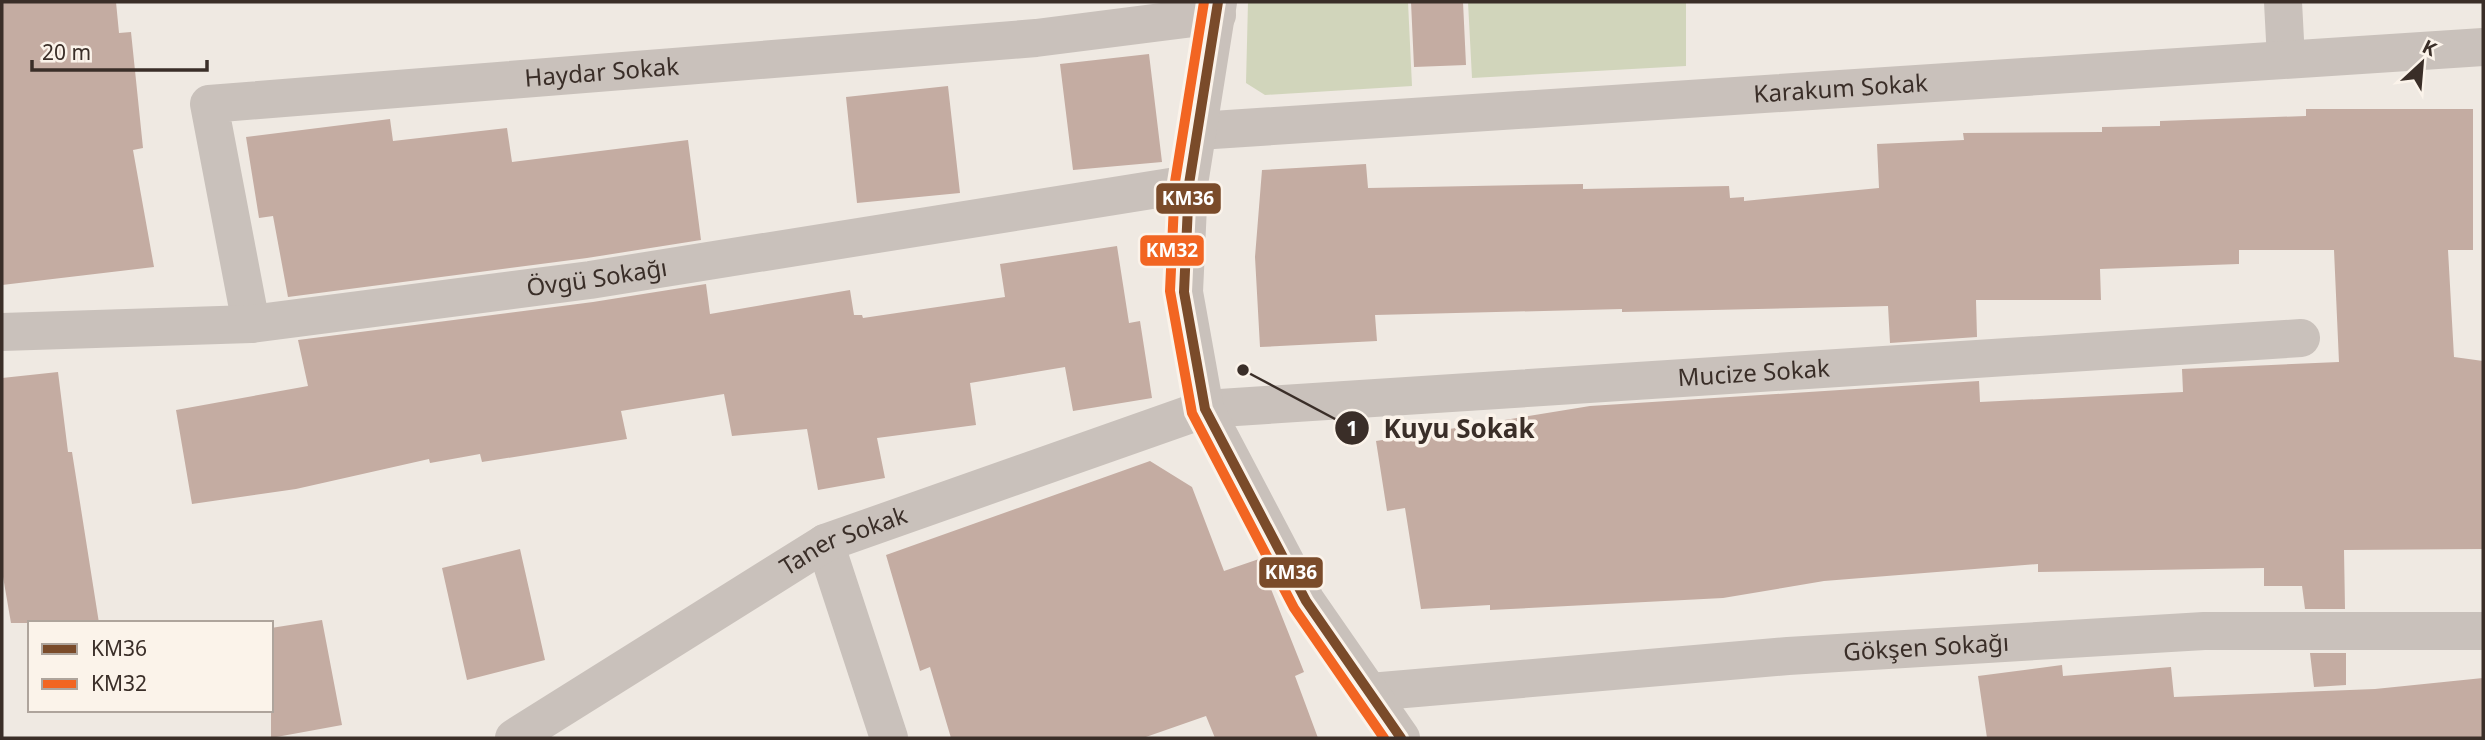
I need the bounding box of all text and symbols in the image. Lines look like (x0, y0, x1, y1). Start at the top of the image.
scale bar (32, 28, 206, 72)
north arrow (2387, 28, 2457, 98)
text: K (2418, 33, 2441, 62)
text: 20 m (42, 38, 91, 66)
street label: Haydar Sokak (523, 49, 680, 94)
street label: Karakum Sokak (1752, 65, 1929, 110)
line badge: KM36 (1155, 182, 1222, 215)
text: KM36 (1162, 185, 1214, 211)
line badge: KM32 (1139, 234, 1205, 267)
text: KM32 (1146, 237, 1198, 263)
street label: Övgü Sokağı (524, 250, 669, 303)
street label: Mucize Sokak (1677, 351, 1831, 393)
callout: Kuyu Sokak (1335, 405, 1549, 452)
text: Kuyu Sokak (1383, 410, 1535, 446)
text: 1 (1346, 414, 1358, 442)
street label: Taner Sokak (773, 497, 911, 582)
line badge: KM36 (1258, 556, 1324, 589)
text: KM36 (1265, 559, 1317, 585)
legend (28, 621, 273, 712)
street label: Gökşen Sokağı (1842, 625, 2010, 668)
text: KM36 (91, 634, 147, 662)
text: KM32 (91, 669, 147, 697)

